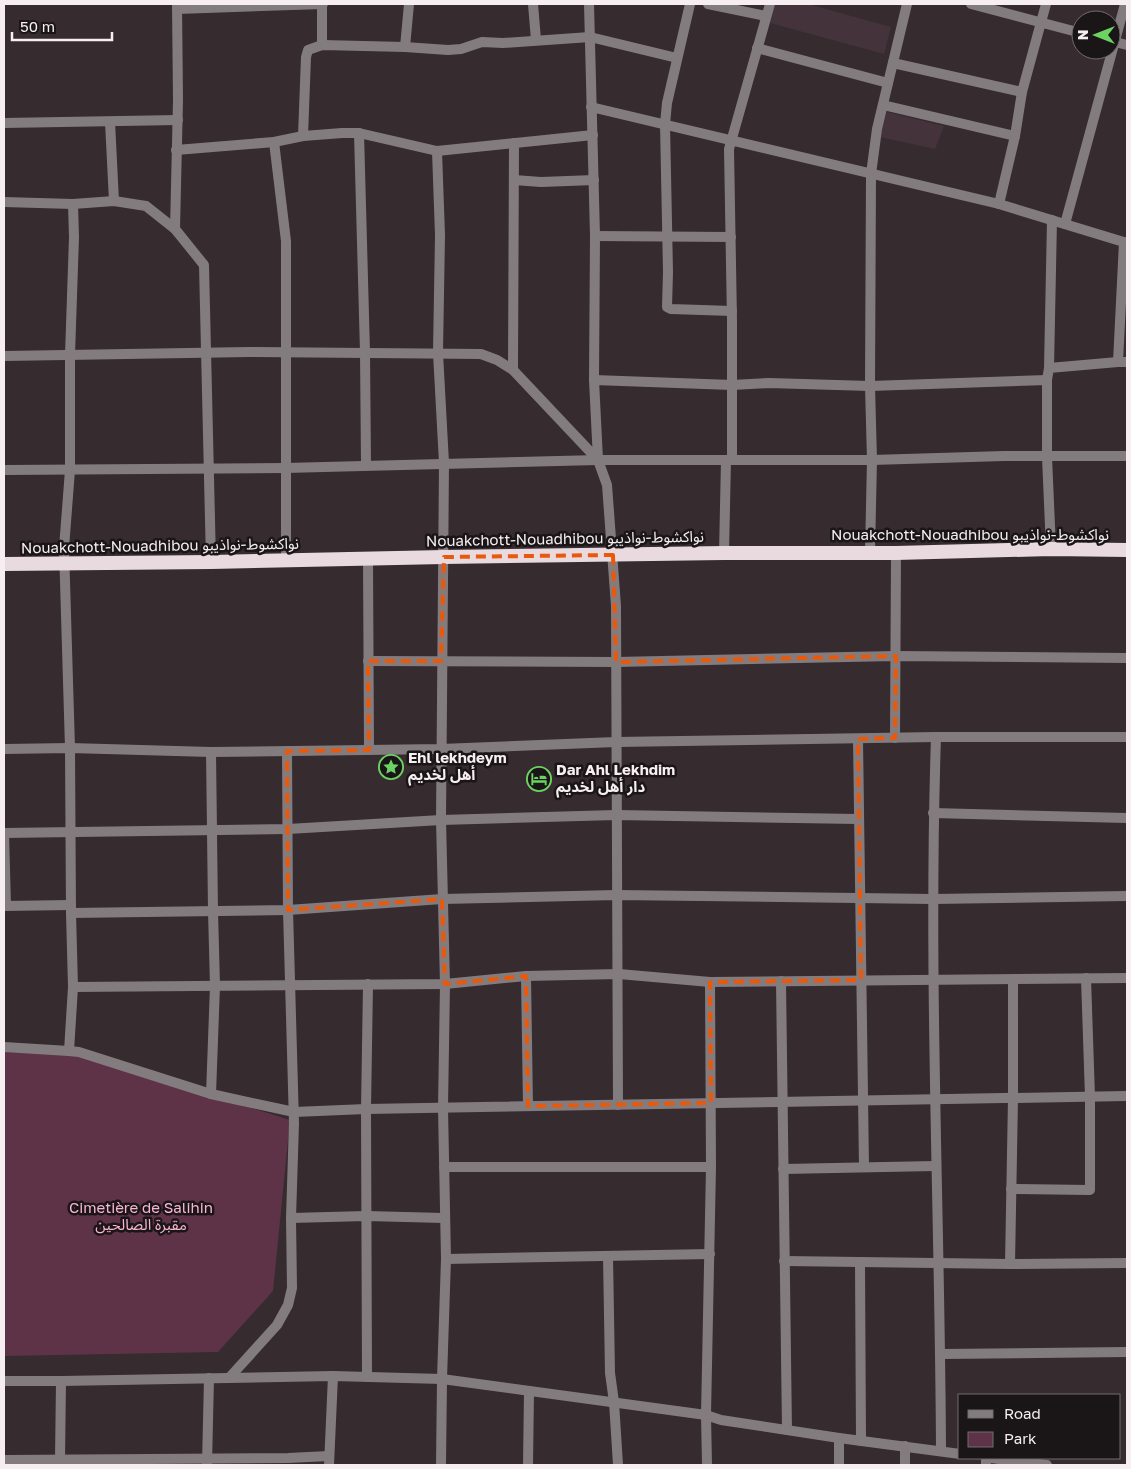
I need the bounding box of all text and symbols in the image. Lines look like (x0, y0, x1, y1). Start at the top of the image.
scale bar (12, 10, 112, 42)
north arrow (1071, 10, 1121, 60)
text: 50 m (20, 17, 55, 35)
text: N (1074, 30, 1091, 40)
street label: Nouakchott-Nouadhibou نواكشوط-نواذيبو (831, 525, 1109, 544)
street label: Nouakchott-Nouadhibou نواكشوط-نواذيبو (426, 527, 704, 550)
street label: Nouakchott-Nouadhibou نواكشوط-نواذيبو (21, 534, 299, 557)
place label: Ehl lekhdeym أهل لخديم (408, 748, 507, 786)
place icon: Ehl lekhdeym أهل لخديم (378, 754, 404, 780)
place label: Dar Ahl Lekhdim دار أهل لخديم (556, 760, 675, 798)
hotel icon: Dar Ahl Lekhdim دار أهل لخديم (526, 766, 552, 792)
park label: Cimetière de Salihin مقبرة الصالحين (69, 1198, 213, 1234)
legend (958, 1394, 1121, 1459)
text: Road (1004, 1404, 1041, 1422)
text: Park (1004, 1429, 1037, 1447)

